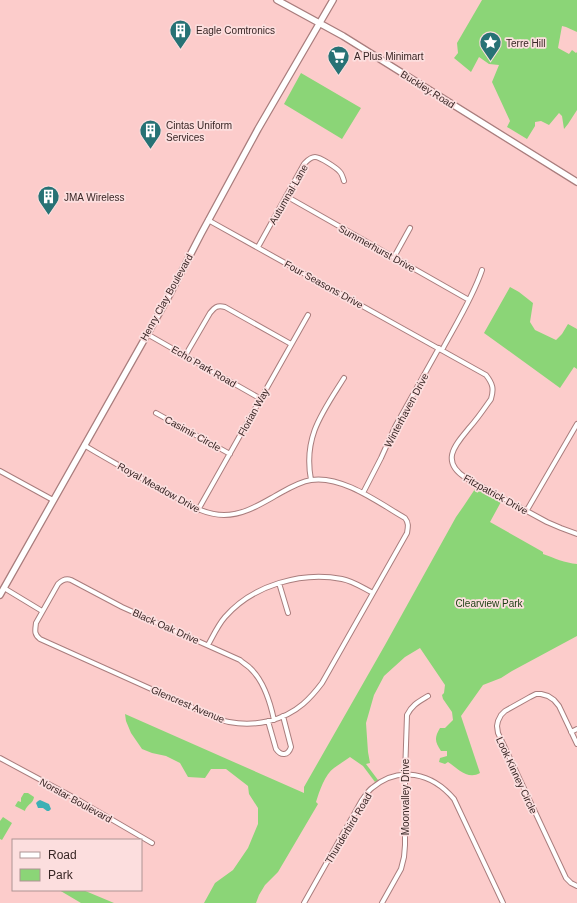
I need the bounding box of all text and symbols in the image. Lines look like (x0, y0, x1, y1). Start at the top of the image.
building icon: Eagle Comtronics (167, 17, 193, 50)
place label: Eagle Comtronics (196, 25, 275, 36)
place icon: Terre Hill (478, 30, 504, 63)
place label: Terre Hill (506, 38, 545, 49)
supermarket icon: A Plus Minimart (326, 43, 352, 76)
place label: A Plus Minimart (354, 51, 424, 62)
street label: Buckley Road (399, 68, 457, 110)
building icon: Cintas Uniform Services (138, 118, 164, 151)
place label: Cintas Uniform Services (166, 120, 232, 143)
street label: Autumnal Lane (267, 162, 310, 226)
building icon: JMA Wireless (36, 184, 62, 217)
place label: JMA Wireless (64, 192, 125, 203)
street label: Summerhurst Drive (336, 223, 417, 274)
street label: Henry Clay Boulevard (138, 252, 195, 342)
street label: Four Seasons Drive (282, 258, 365, 311)
street label: Echo Park Road (169, 343, 238, 389)
street label: Winterhaven Drive (382, 371, 431, 449)
street label: Florian Way (236, 386, 271, 438)
street label: Casimir Circle (163, 414, 223, 454)
street label: Royal Meadow Drive (116, 460, 202, 515)
street label: Fitzpatrick Drive (462, 472, 530, 517)
park label: Clearview Park (455, 598, 524, 609)
street label: Black Oak Drive (131, 607, 201, 646)
street label: Glencrest Avenue (149, 684, 227, 725)
street label: Look Kinney Circle (494, 735, 539, 816)
street label: Moonvalley Drive (400, 758, 411, 835)
street label: Norstar Boulevard (38, 776, 114, 825)
street label: Thunderbird Road (323, 791, 374, 866)
legend (12, 839, 142, 891)
text: Road (48, 848, 77, 862)
text: Park (48, 868, 74, 882)

